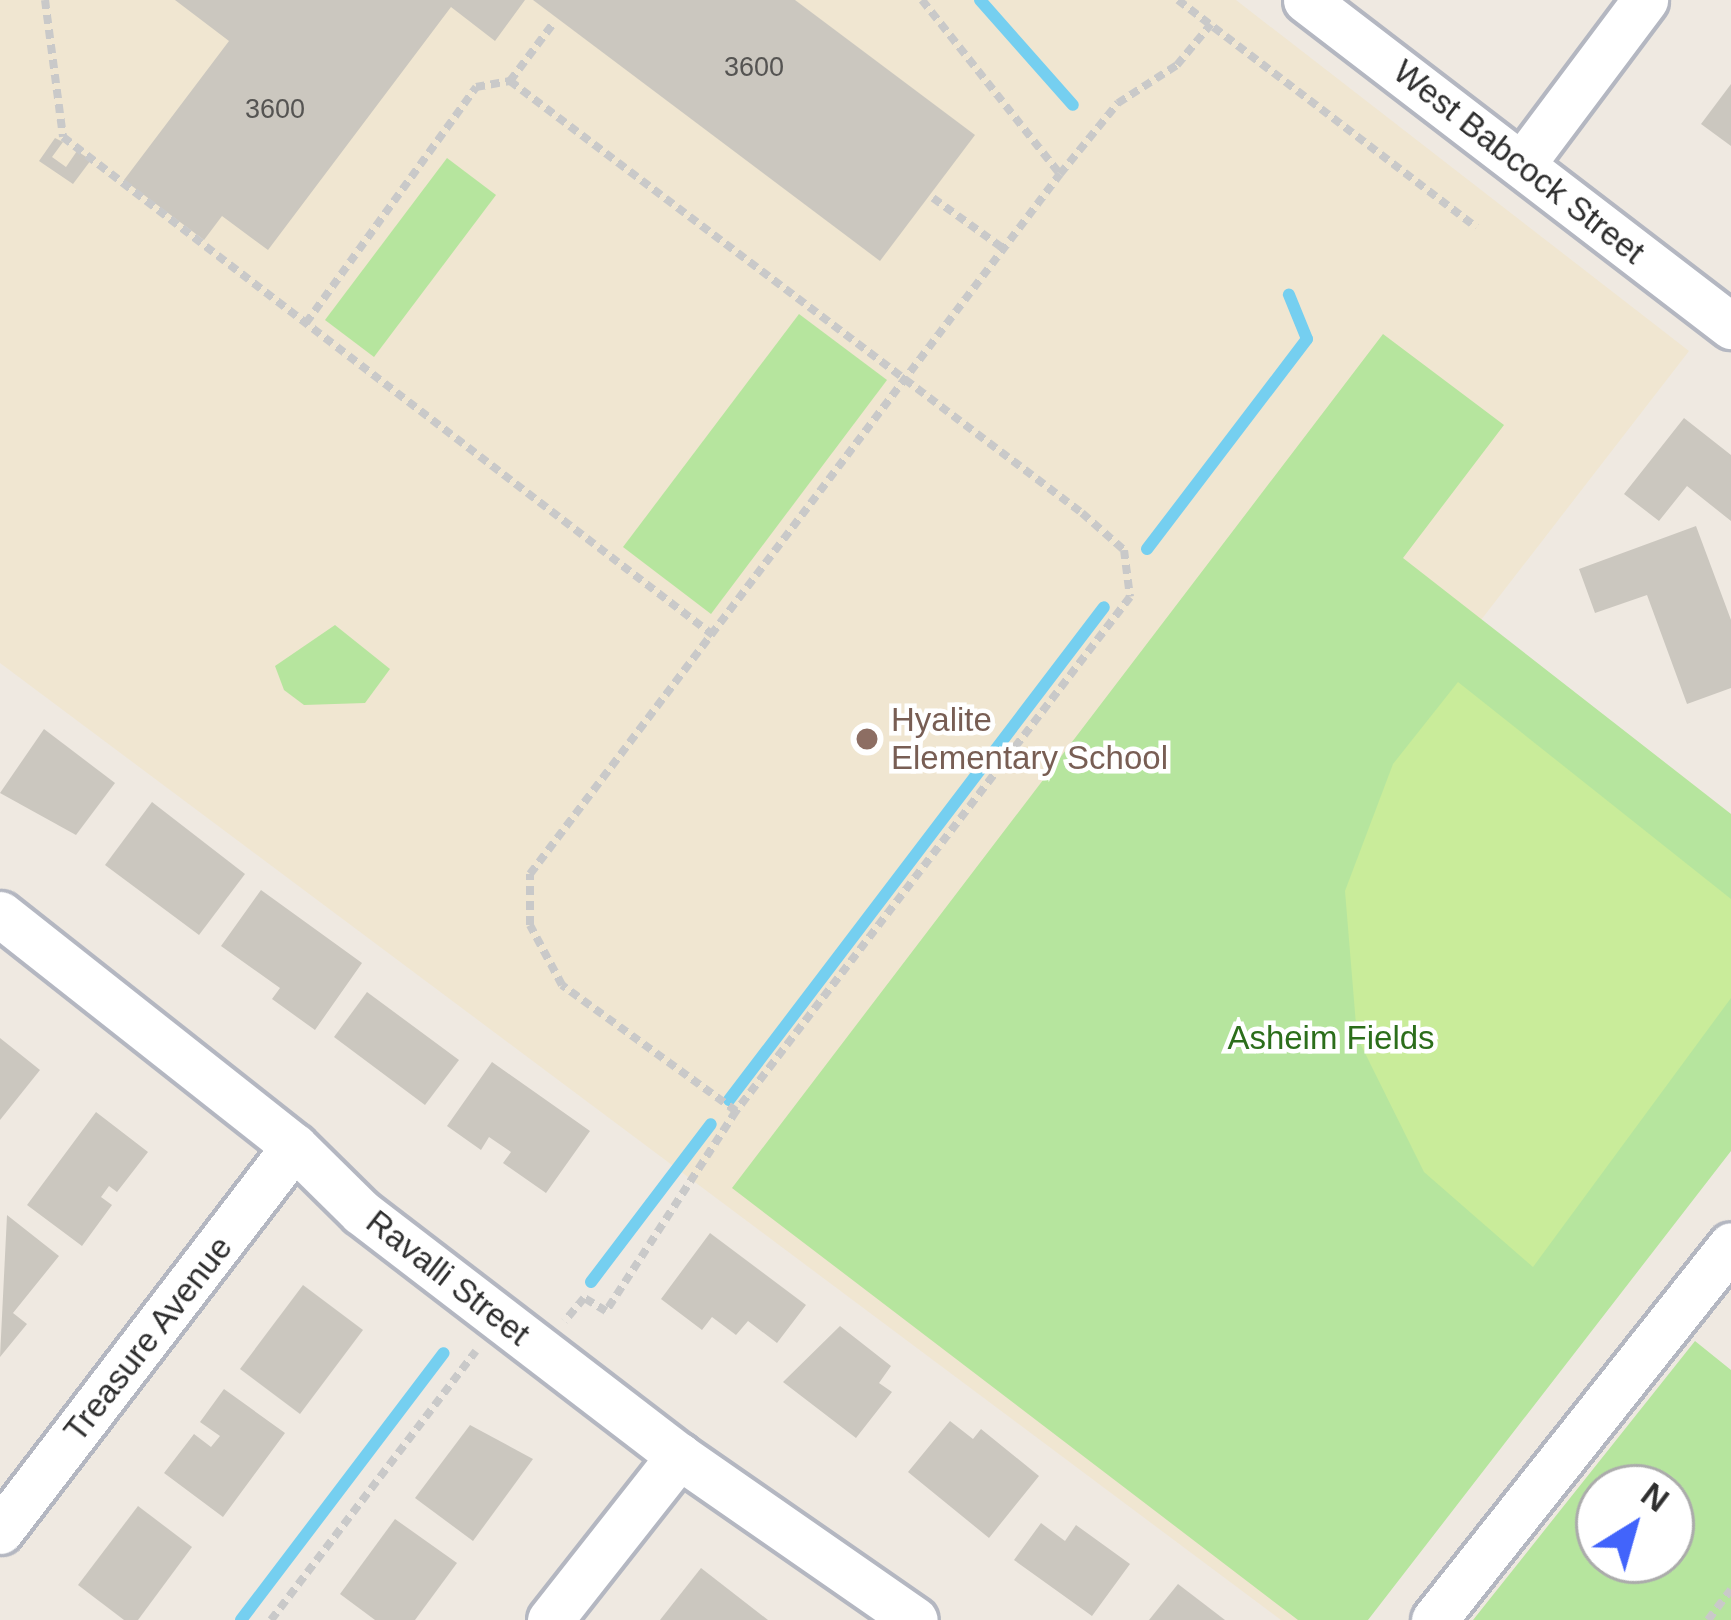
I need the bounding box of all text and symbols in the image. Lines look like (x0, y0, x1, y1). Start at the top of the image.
house number: 3600 (724, 52, 784, 84)
street label: West Babcock Street (1386, 52, 1652, 272)
house number: 3600 (245, 94, 305, 126)
place label: Hyalite Elementary School (891, 700, 1168, 778)
marker: Hyalite Elementary School (854, 726, 880, 752)
park label: Asheim Fields (1227, 1018, 1435, 1058)
street label: Ravalli Street (358, 1202, 538, 1354)
street label: Treasure Avenue (55, 1228, 241, 1450)
north arrow (1575, 1464, 1695, 1584)
text: N (1635, 1475, 1676, 1519)

